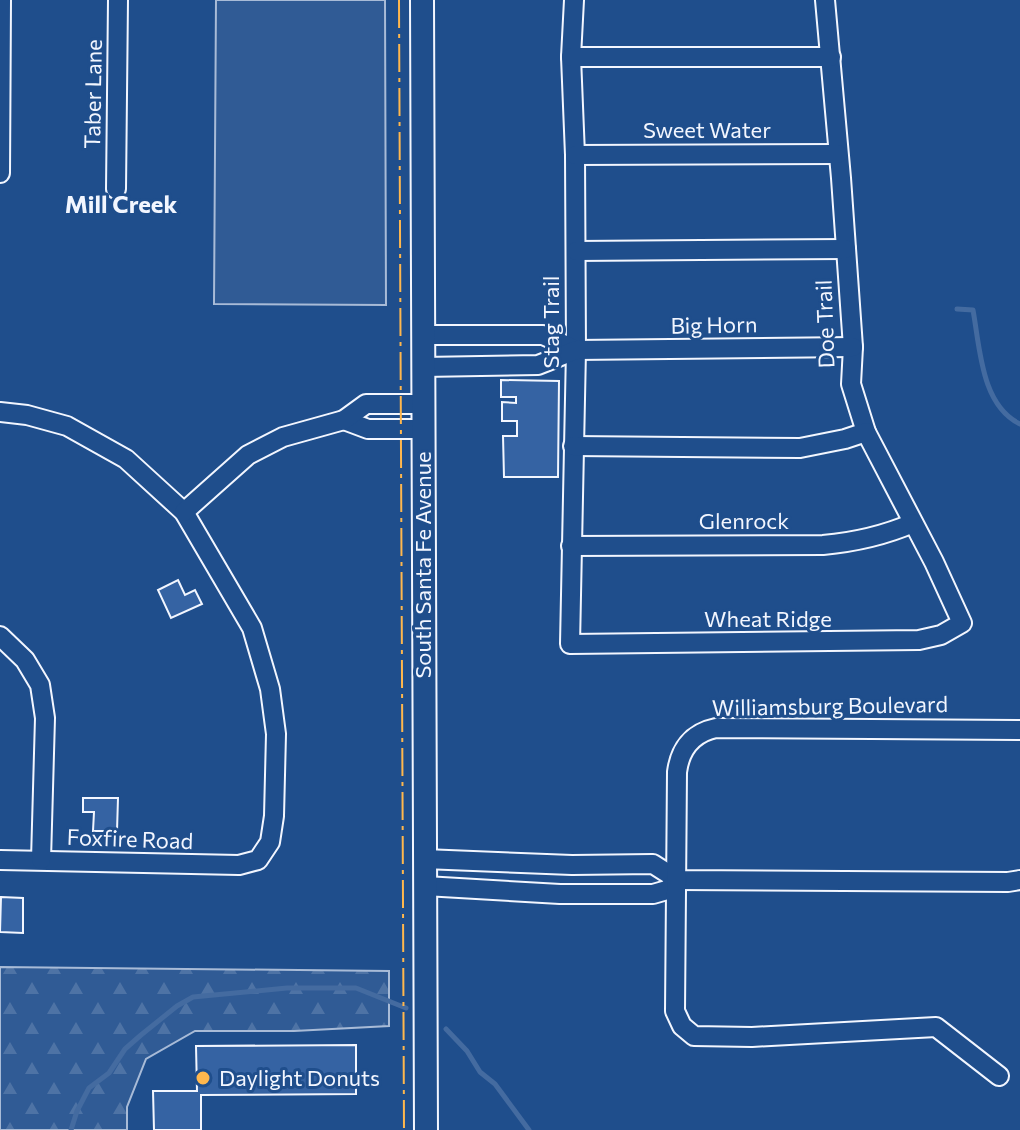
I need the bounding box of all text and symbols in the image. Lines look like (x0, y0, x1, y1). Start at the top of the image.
street label: Taber Lane (78, 39, 107, 149)
street label: Sweet Water (643, 116, 771, 143)
district label: Mill Creek (65, 189, 177, 218)
street label: Stag Trail (537, 276, 564, 368)
street label: Doe Trail (809, 279, 840, 369)
street label: Big Horn (670, 310, 758, 339)
street label: South Santa Fe Avenue (409, 451, 436, 679)
street label: Glenrock (699, 507, 789, 534)
street label: Wheat Ridge (704, 605, 832, 632)
street label: Williamsburg Boulevard (712, 690, 948, 721)
street label: Foxfire Road (66, 823, 194, 854)
place label: Daylight Donuts (219, 1064, 380, 1091)
marker: Daylight Donuts (194, 1069, 212, 1087)

